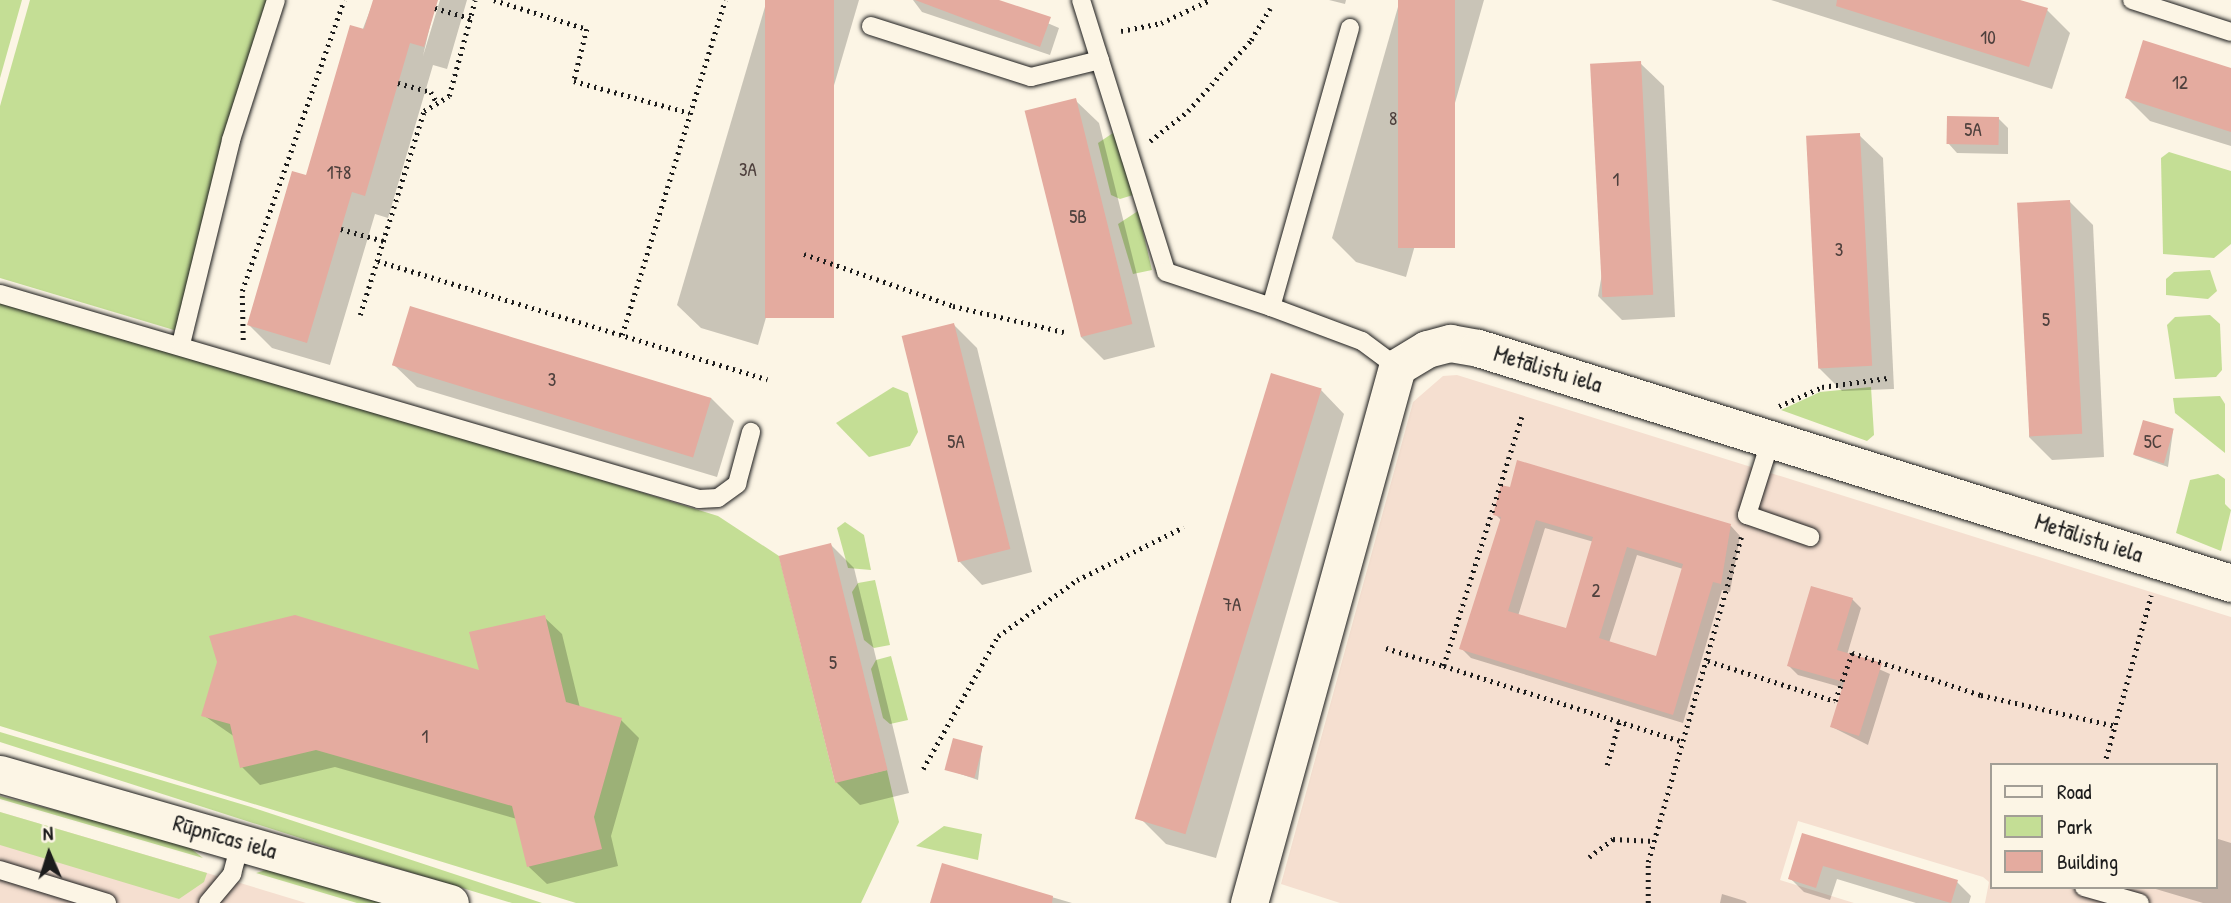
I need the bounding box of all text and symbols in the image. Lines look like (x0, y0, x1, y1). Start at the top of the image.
house number: 10 (1980, 27, 1996, 49)
house number: 12 (2172, 72, 2188, 94)
house number: 8 (1389, 108, 1397, 130)
house number: 5A (1964, 119, 1982, 141)
house number: 3A (739, 159, 757, 181)
house number: 178 (327, 162, 351, 184)
house number: 1 (1613, 169, 1619, 191)
house number: 5B (1069, 206, 1087, 228)
house number: 3 (1835, 239, 1843, 261)
house number: 5 (2042, 309, 2050, 331)
street label: Metālistu iela (1491, 339, 1605, 399)
house number: 3 (548, 369, 556, 391)
house number: 5A (947, 431, 965, 453)
house number: 5C (2144, 431, 2162, 453)
street label: Metālistu iela (2032, 508, 2146, 568)
house number: 2 (1592, 580, 1600, 602)
house number: 7A (1223, 594, 1241, 616)
house number: 5 (829, 652, 837, 674)
house number: 1 (422, 726, 428, 748)
legend (1990, 763, 2217, 889)
text: Road (2057, 777, 2091, 806)
street label: Rūpnīcas iela (170, 809, 280, 865)
text: Park (2057, 812, 2092, 841)
north arrow (14, 819, 84, 889)
text: N (42, 820, 54, 846)
text: Building (2057, 847, 2118, 876)

